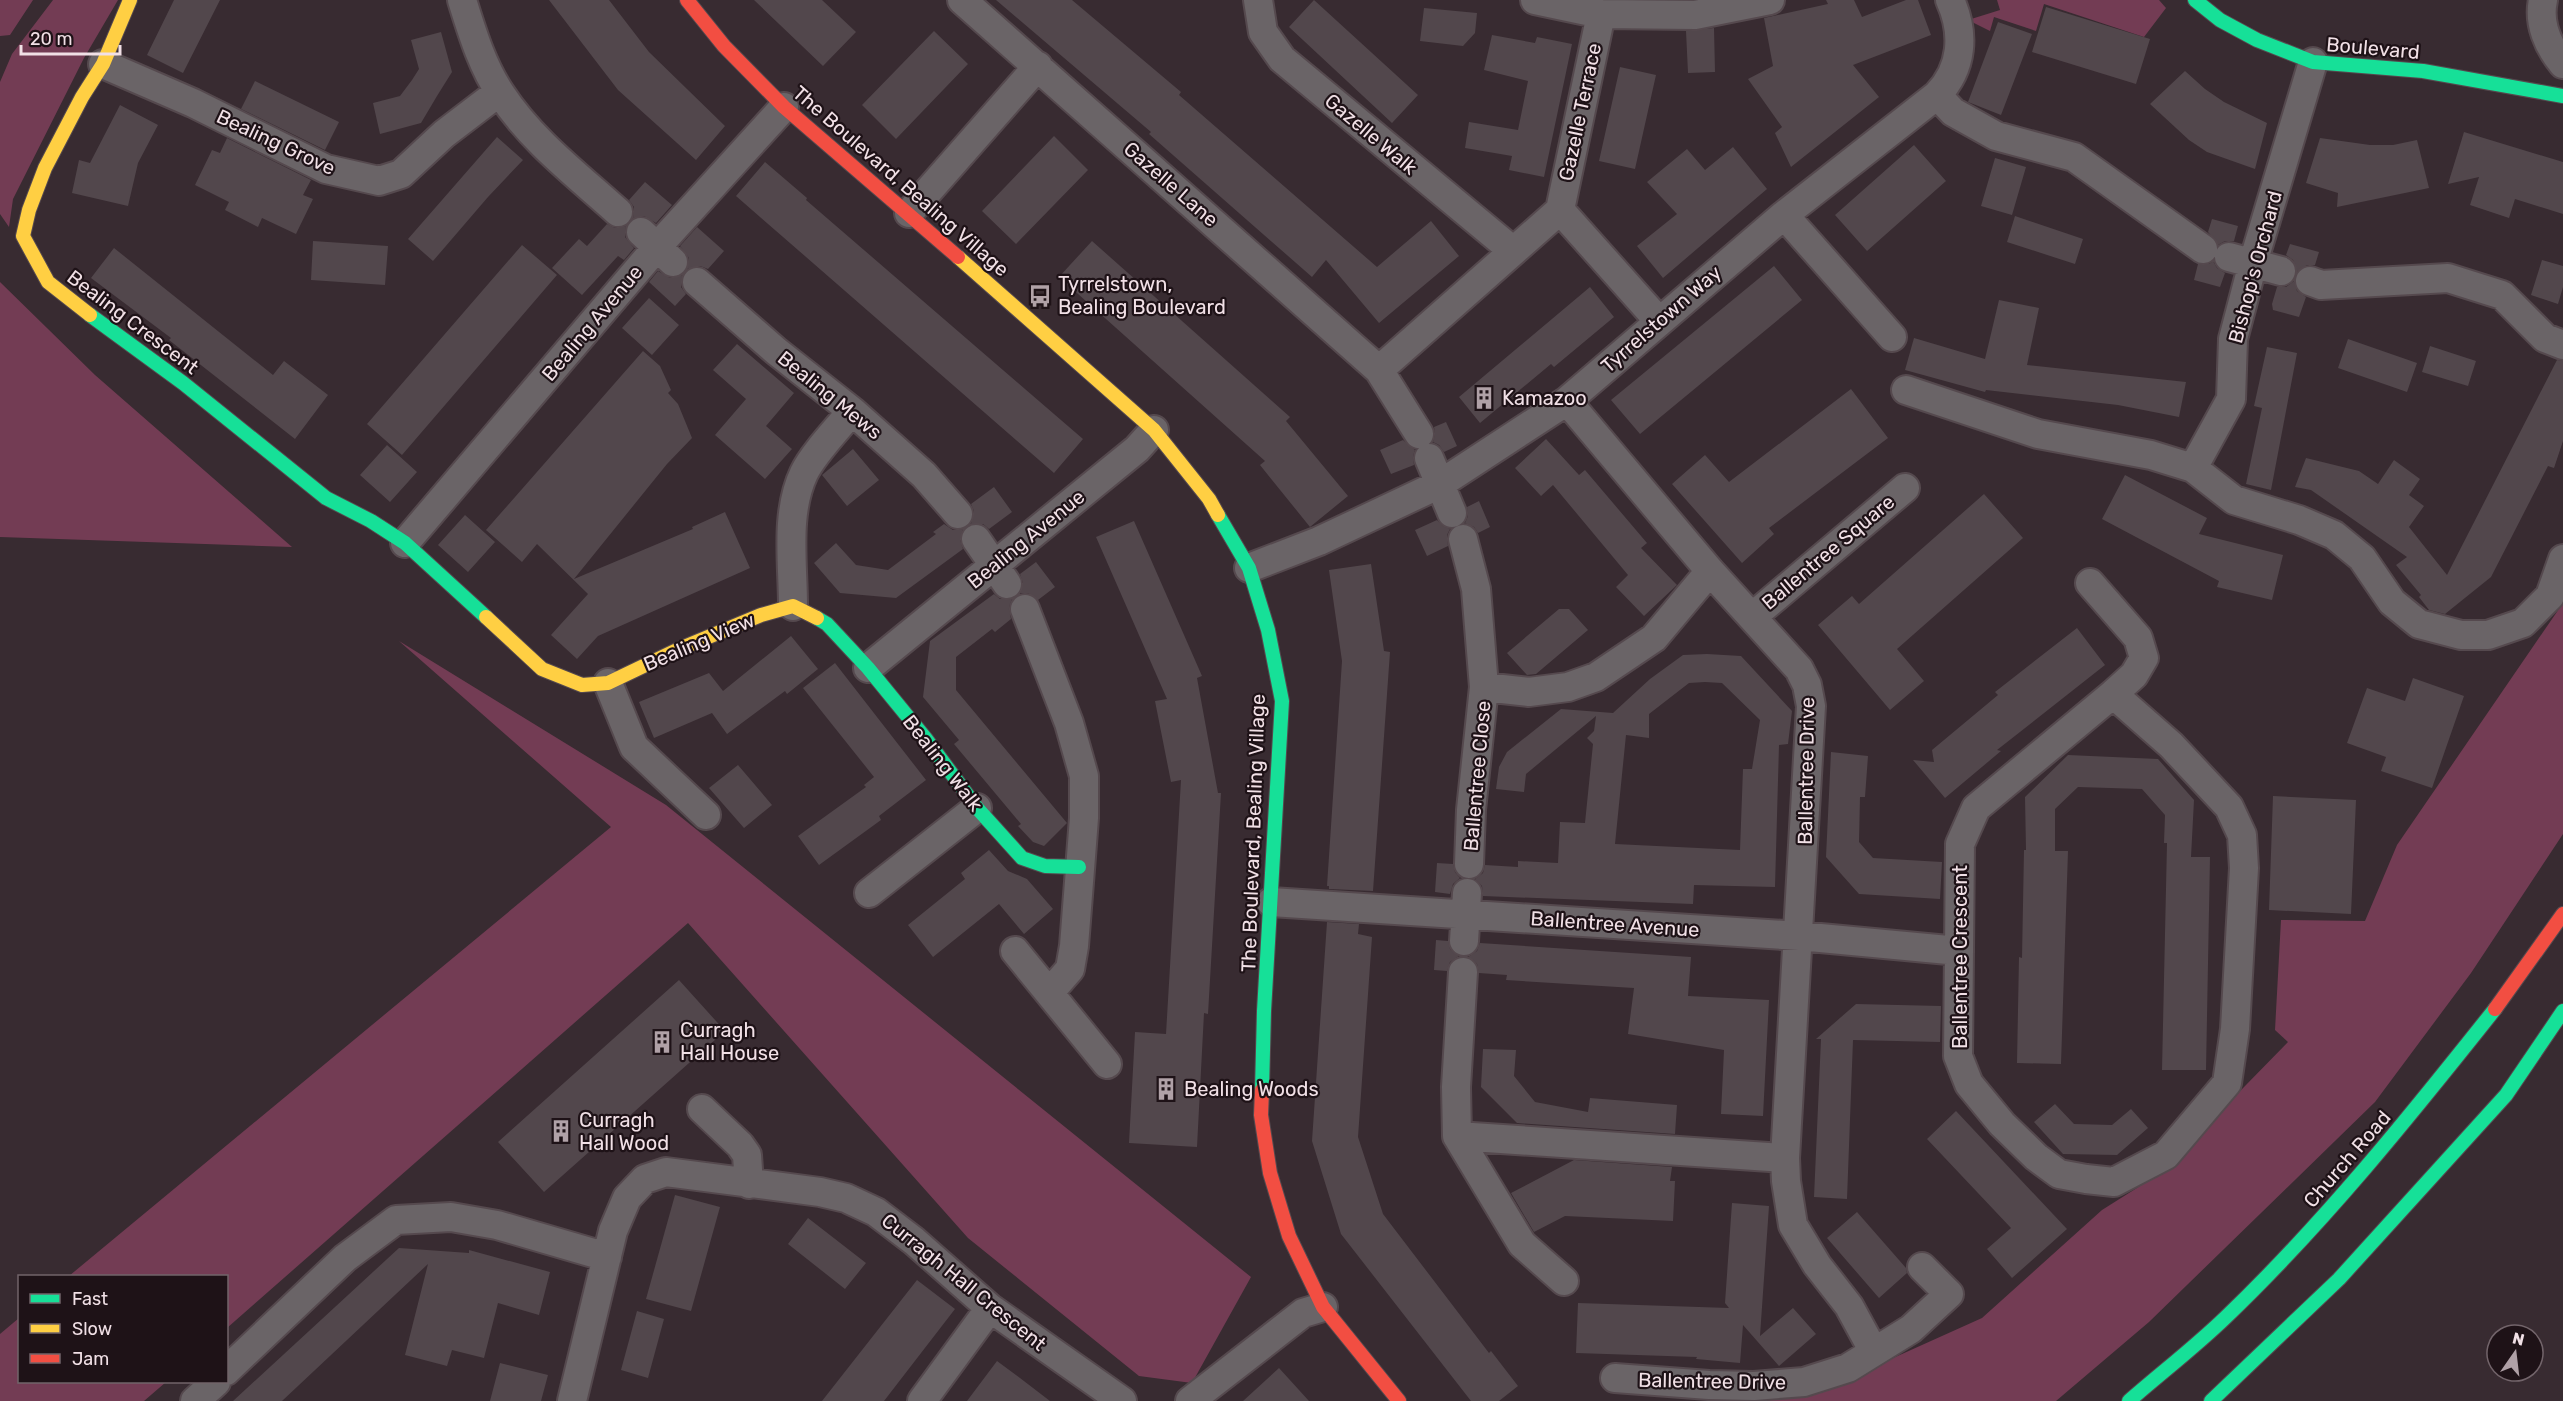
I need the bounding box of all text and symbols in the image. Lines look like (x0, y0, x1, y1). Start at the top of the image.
scale bar (21, 18, 120, 56)
text: 20 m (30, 28, 72, 50)
street label: Boulevard (2325, 32, 2421, 64)
street label: Gazelle Terrace (1554, 41, 1606, 183)
street label: The Boulevard, Bealing Village (788, 81, 1014, 281)
street label: Gazelle Walk (1320, 88, 1423, 180)
street label: Bealing Grove (213, 104, 339, 180)
street label: Gazelle Lane (1119, 136, 1223, 232)
street label: Bishop's Orchard (2223, 188, 2287, 346)
street label: Bealing Avenue (537, 260, 647, 386)
street label: Tyrrelstown Way (1596, 260, 1726, 378)
street label: Bealing Crescent (63, 265, 204, 379)
place label: Tyrrelstown, Bealing Boulevard (1058, 272, 1226, 319)
bus stop icon: Tyrrelstown, Bealing Boulevard (1027, 283, 1053, 309)
street label: Bealing Mews (773, 346, 887, 444)
building icon: Kamazoo (1471, 385, 1497, 411)
place label: Kamazoo (1502, 386, 1587, 410)
street label: Bealing Avenue (963, 484, 1089, 594)
street label: Ballentree Square (1757, 489, 1899, 615)
street label: Bealing View (640, 608, 758, 676)
street label: The Boulevard, Bealing Village (1236, 693, 1270, 973)
street label: Ballentree Drive (1793, 697, 1819, 845)
street label: Ballentree Close (1458, 700, 1496, 852)
street label: Bealing Walk (898, 710, 989, 817)
street label: Ballentree Crescent (1948, 865, 1972, 1049)
street label: Ballentree Avenue (1530, 906, 1700, 942)
place label: Curragh Hall House (680, 1018, 779, 1065)
building icon: Curragh Hall House (649, 1029, 675, 1055)
building icon: Bealing Woods (1153, 1076, 1179, 1102)
place label: Bealing Woods (1184, 1077, 1319, 1101)
street label: Church Road (2298, 1106, 2396, 1212)
place label: Curragh Hall Wood (579, 1108, 669, 1155)
building icon: Curragh Hall Wood (548, 1118, 574, 1144)
street label: Curragh Hall Crescent (877, 1208, 1051, 1356)
legend (18, 1275, 228, 1383)
text: Fast (72, 1288, 108, 1310)
text: Slow (72, 1318, 112, 1340)
north arrow (2485, 1323, 2545, 1383)
text: N (2511, 1328, 2526, 1350)
text: Jam (72, 1348, 109, 1370)
street label: Ballentree Drive (1638, 1368, 1786, 1394)

